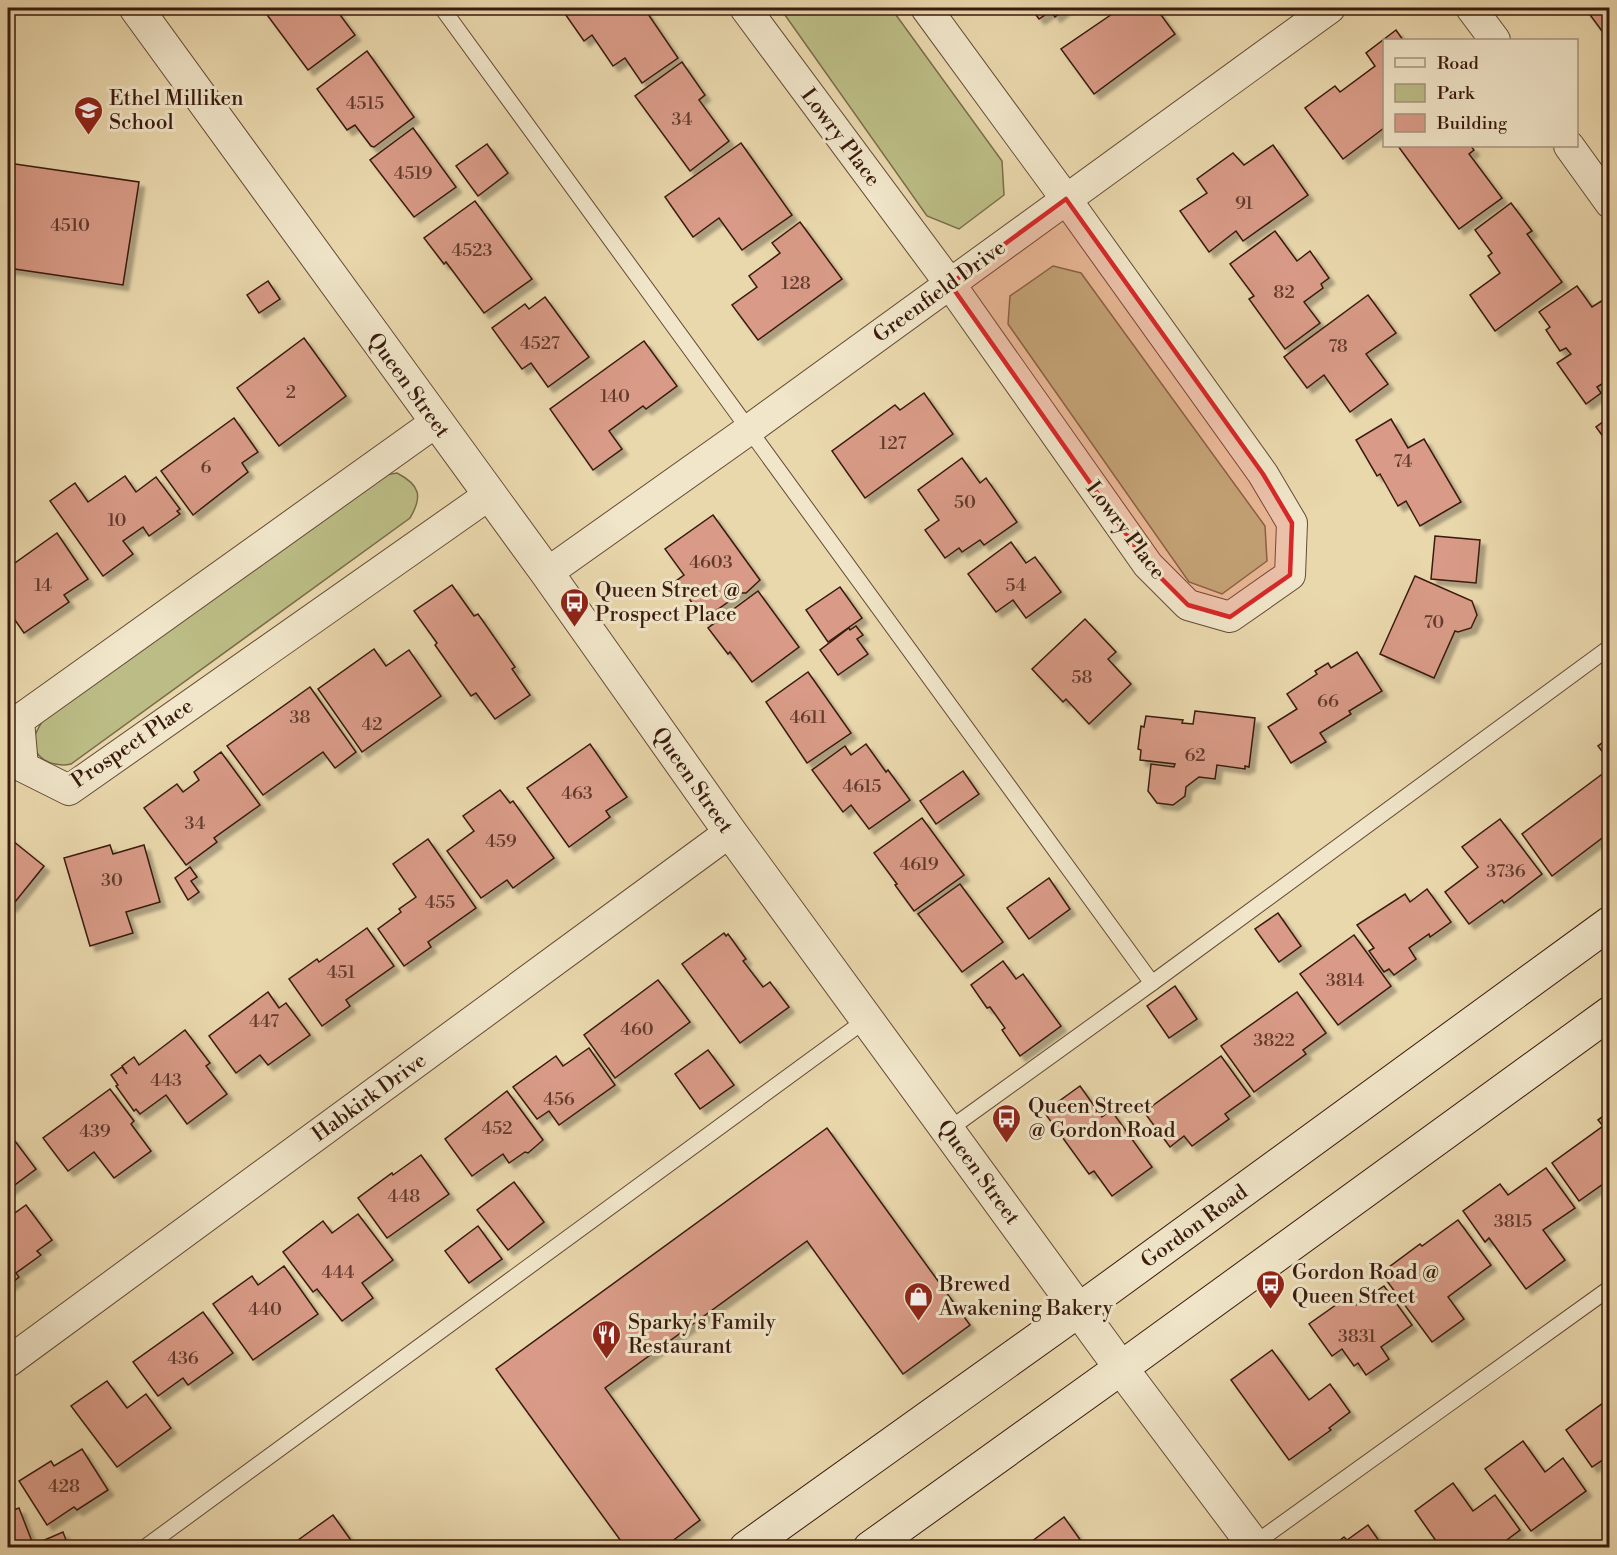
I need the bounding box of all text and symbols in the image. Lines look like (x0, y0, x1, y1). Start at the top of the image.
legend (1383, 39, 1578, 147)
text: Road (1437, 52, 1480, 75)
text: Park (1437, 82, 1476, 105)
street label: Lowry Place (795, 83, 886, 192)
place label: Ethel Milliken School (109, 86, 244, 136)
house number: 4515 (346, 92, 384, 115)
school or university icon: Ethel Milliken School (72, 94, 104, 136)
house number: 34 (672, 108, 693, 131)
text: Building (1436, 112, 1508, 135)
house number: 4519 (394, 162, 432, 185)
house number: 91 (1235, 192, 1253, 215)
house number: 4510 (50, 214, 90, 237)
street label: Greenfield Drive (868, 235, 1011, 349)
house number: 4523 (452, 239, 492, 262)
house number: 128 (781, 272, 811, 295)
house number: 82 (1273, 281, 1295, 304)
street label: Queen Street (361, 328, 455, 444)
house number: 4527 (520, 332, 560, 355)
house number: 78 (1328, 335, 1348, 358)
house number: 2 (286, 381, 296, 404)
house number: 140 (600, 385, 630, 408)
house number: 127 (879, 432, 907, 455)
house number: 74 (1394, 450, 1413, 473)
house number: 6 (201, 456, 212, 479)
street label: Lowry Place (1080, 476, 1171, 585)
house number: 50 (954, 491, 976, 514)
house number: 10 (107, 509, 127, 532)
house number: 4603 (689, 551, 733, 574)
house number: 14 (34, 574, 52, 597)
house number: 54 (1006, 574, 1027, 597)
place label: Queen Street @ Prospect Place (595, 578, 740, 628)
bus stop icon: Queen Street @ Prospect Place (558, 586, 590, 628)
house number: 70 (1424, 611, 1444, 634)
house number: 58 (1072, 666, 1092, 689)
house number: 66 (1317, 690, 1339, 713)
street label: Prospect Place (67, 693, 199, 794)
house number: 38 (290, 706, 310, 729)
house number: 4611 (789, 706, 827, 729)
house number: 42 (362, 713, 382, 736)
street label: Queen Street (646, 723, 739, 839)
house number: 62 (1184, 744, 1206, 767)
house number: 4615 (843, 775, 881, 798)
house number: 463 (561, 782, 593, 805)
house number: 34 (185, 812, 206, 835)
house number: 459 (485, 830, 517, 853)
house number: 4619 (899, 853, 939, 876)
house number: 3736 (1486, 860, 1526, 883)
house number: 30 (101, 869, 123, 892)
house number: 455 (425, 891, 455, 914)
house number: 451 (327, 961, 355, 984)
house number: 3814 (1326, 969, 1364, 992)
house number: 447 (249, 1010, 279, 1033)
house number: 460 (620, 1018, 654, 1041)
house number: 3822 (1253, 1029, 1295, 1052)
street label: Habkirk Drive (307, 1048, 432, 1148)
house number: 443 (150, 1069, 182, 1092)
house number: 456 (543, 1088, 575, 1111)
place label: Queen Street @ Gordon Road (1028, 1094, 1175, 1144)
bus stop icon: Queen Street @ Gordon Road (991, 1102, 1023, 1144)
street label: Queen Street (931, 1115, 1025, 1231)
house number: 452 (482, 1117, 512, 1140)
house number: 439 (79, 1120, 111, 1143)
street label: Gordon Road (1136, 1179, 1253, 1274)
house number: 448 (388, 1185, 420, 1208)
house number: 3815 (1494, 1210, 1532, 1233)
place label: Gordon Road @ Queen Street (1292, 1260, 1439, 1310)
house number: 444 (322, 1261, 355, 1284)
bus stop icon: Gordon Road @ Queen Street (1255, 1268, 1287, 1310)
place label: Brewed Awakening Bakery (938, 1272, 1114, 1322)
shop icon: Brewed Awakening Bakery (902, 1280, 934, 1322)
house number: 440 (248, 1298, 282, 1321)
place label: Sparky's Family Restaurant (628, 1310, 777, 1360)
restaurant icon: Sparky's Family Restaurant (591, 1318, 623, 1360)
house number: 3831 (1338, 1325, 1376, 1348)
house number: 436 (167, 1347, 199, 1370)
house number: 428 (48, 1475, 80, 1498)

